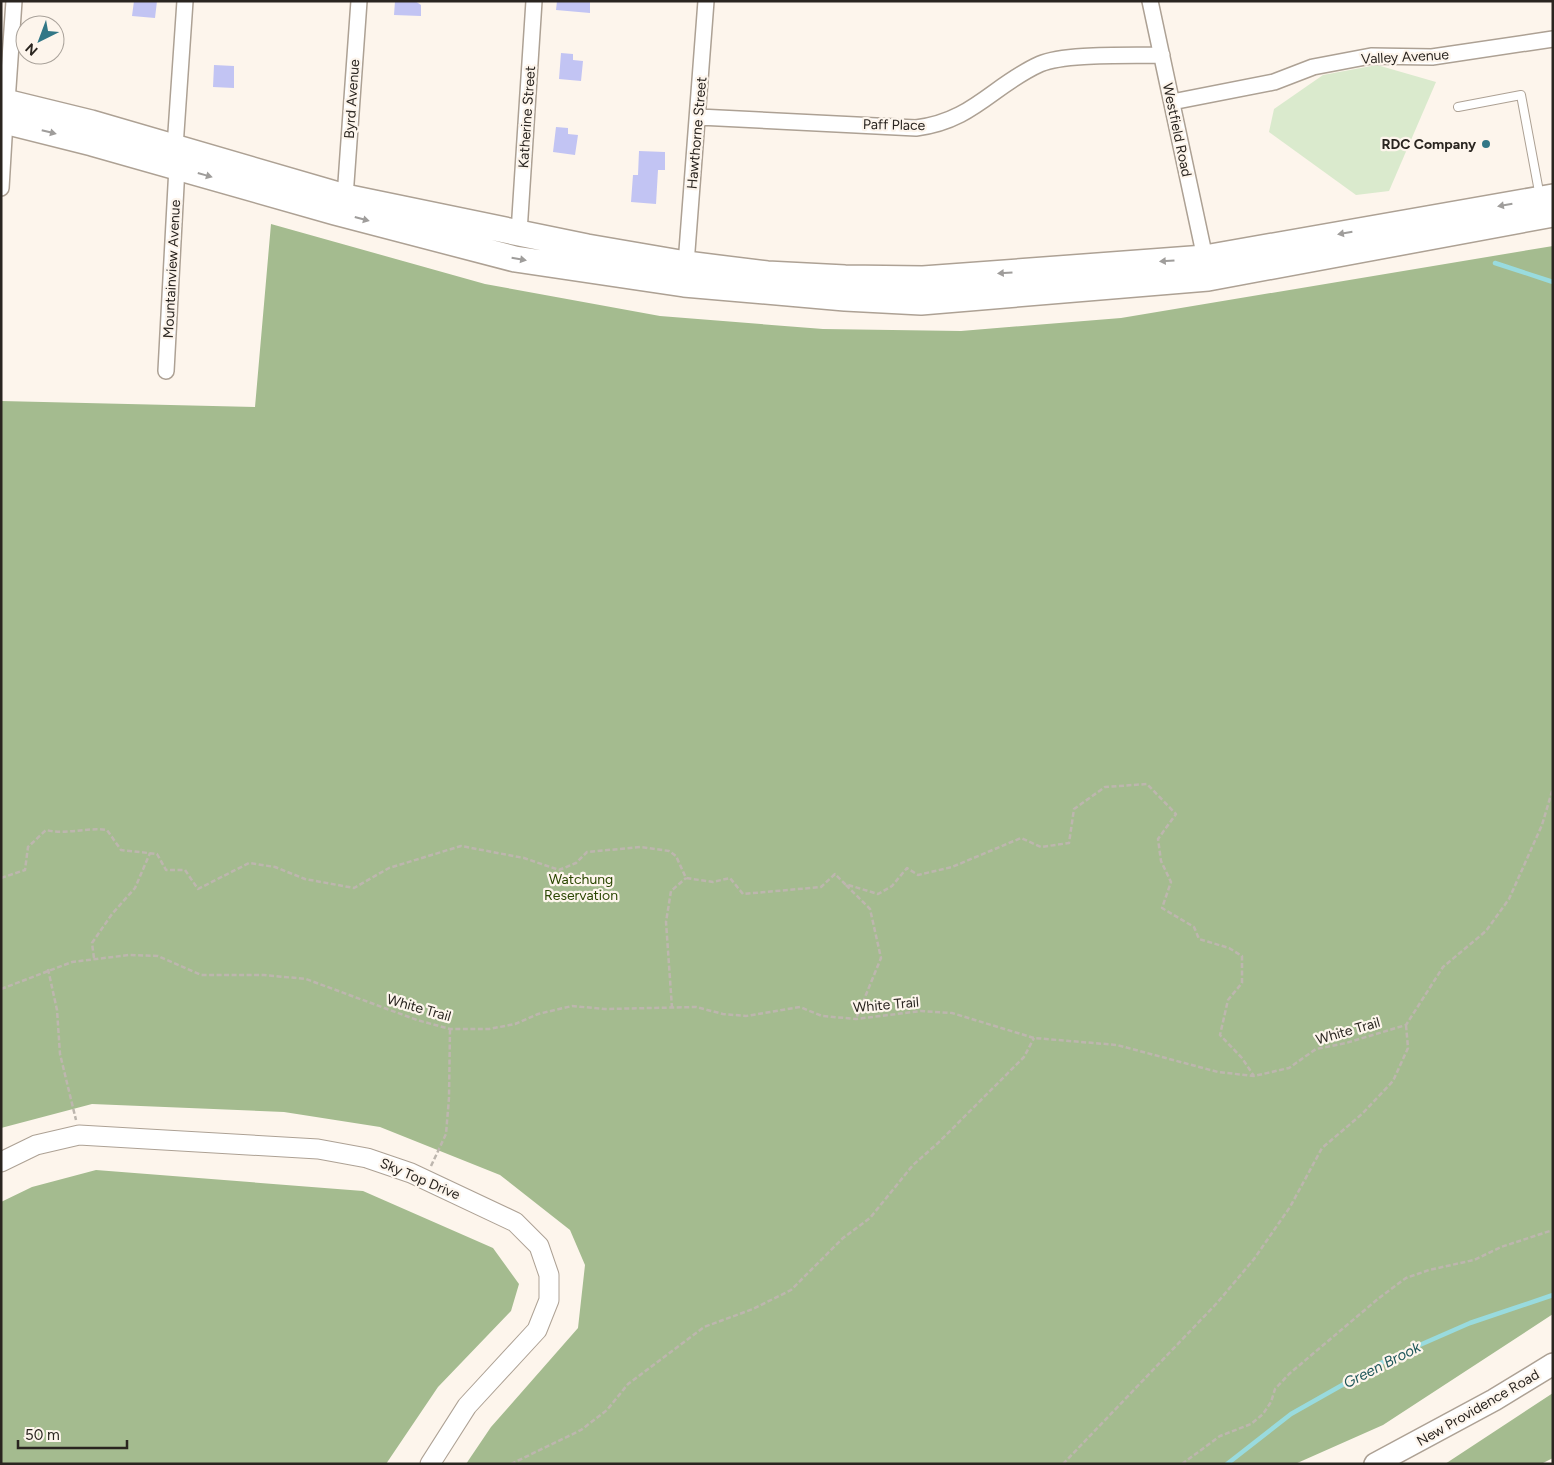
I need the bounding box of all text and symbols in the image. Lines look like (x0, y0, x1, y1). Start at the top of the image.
north arrow (15, 15, 65, 65)
text: N (22, 39, 41, 59)
street label: Valley Avenue (1361, 46, 1450, 68)
street label: Byrd Avenue (341, 58, 363, 139)
street label: Katherine Street (515, 65, 539, 169)
street label: Hawthorne Street (684, 76, 710, 190)
street label: Westfield Road (1159, 82, 1195, 178)
street label: Paff Place (863, 116, 926, 134)
one-way arrow (41, 128, 56, 136)
place label: RDC Company (1382, 136, 1477, 153)
marker: RDC Company (1480, 138, 1492, 150)
one-way arrow (198, 171, 213, 179)
street label: Mountainview Avenue (160, 199, 184, 339)
one-way arrow (1496, 201, 1512, 209)
one-way arrow (354, 216, 369, 224)
one-way arrow (1336, 230, 1352, 238)
one-way arrow (511, 256, 527, 264)
one-way arrow (1159, 257, 1175, 265)
one-way arrow (997, 269, 1013, 277)
park label: Watchung Reservation (544, 871, 618, 904)
street label: White Trail (385, 991, 453, 1025)
street label: White Trail (852, 994, 920, 1016)
street label: White Trail (1314, 1014, 1382, 1048)
street label: Sky Top Drive (377, 1155, 463, 1204)
water label: Green Brook (1341, 1338, 1424, 1392)
street label: New Providence Road (1414, 1366, 1542, 1450)
scale bar (18, 1418, 126, 1450)
text: 50 m (25, 1426, 60, 1444)

